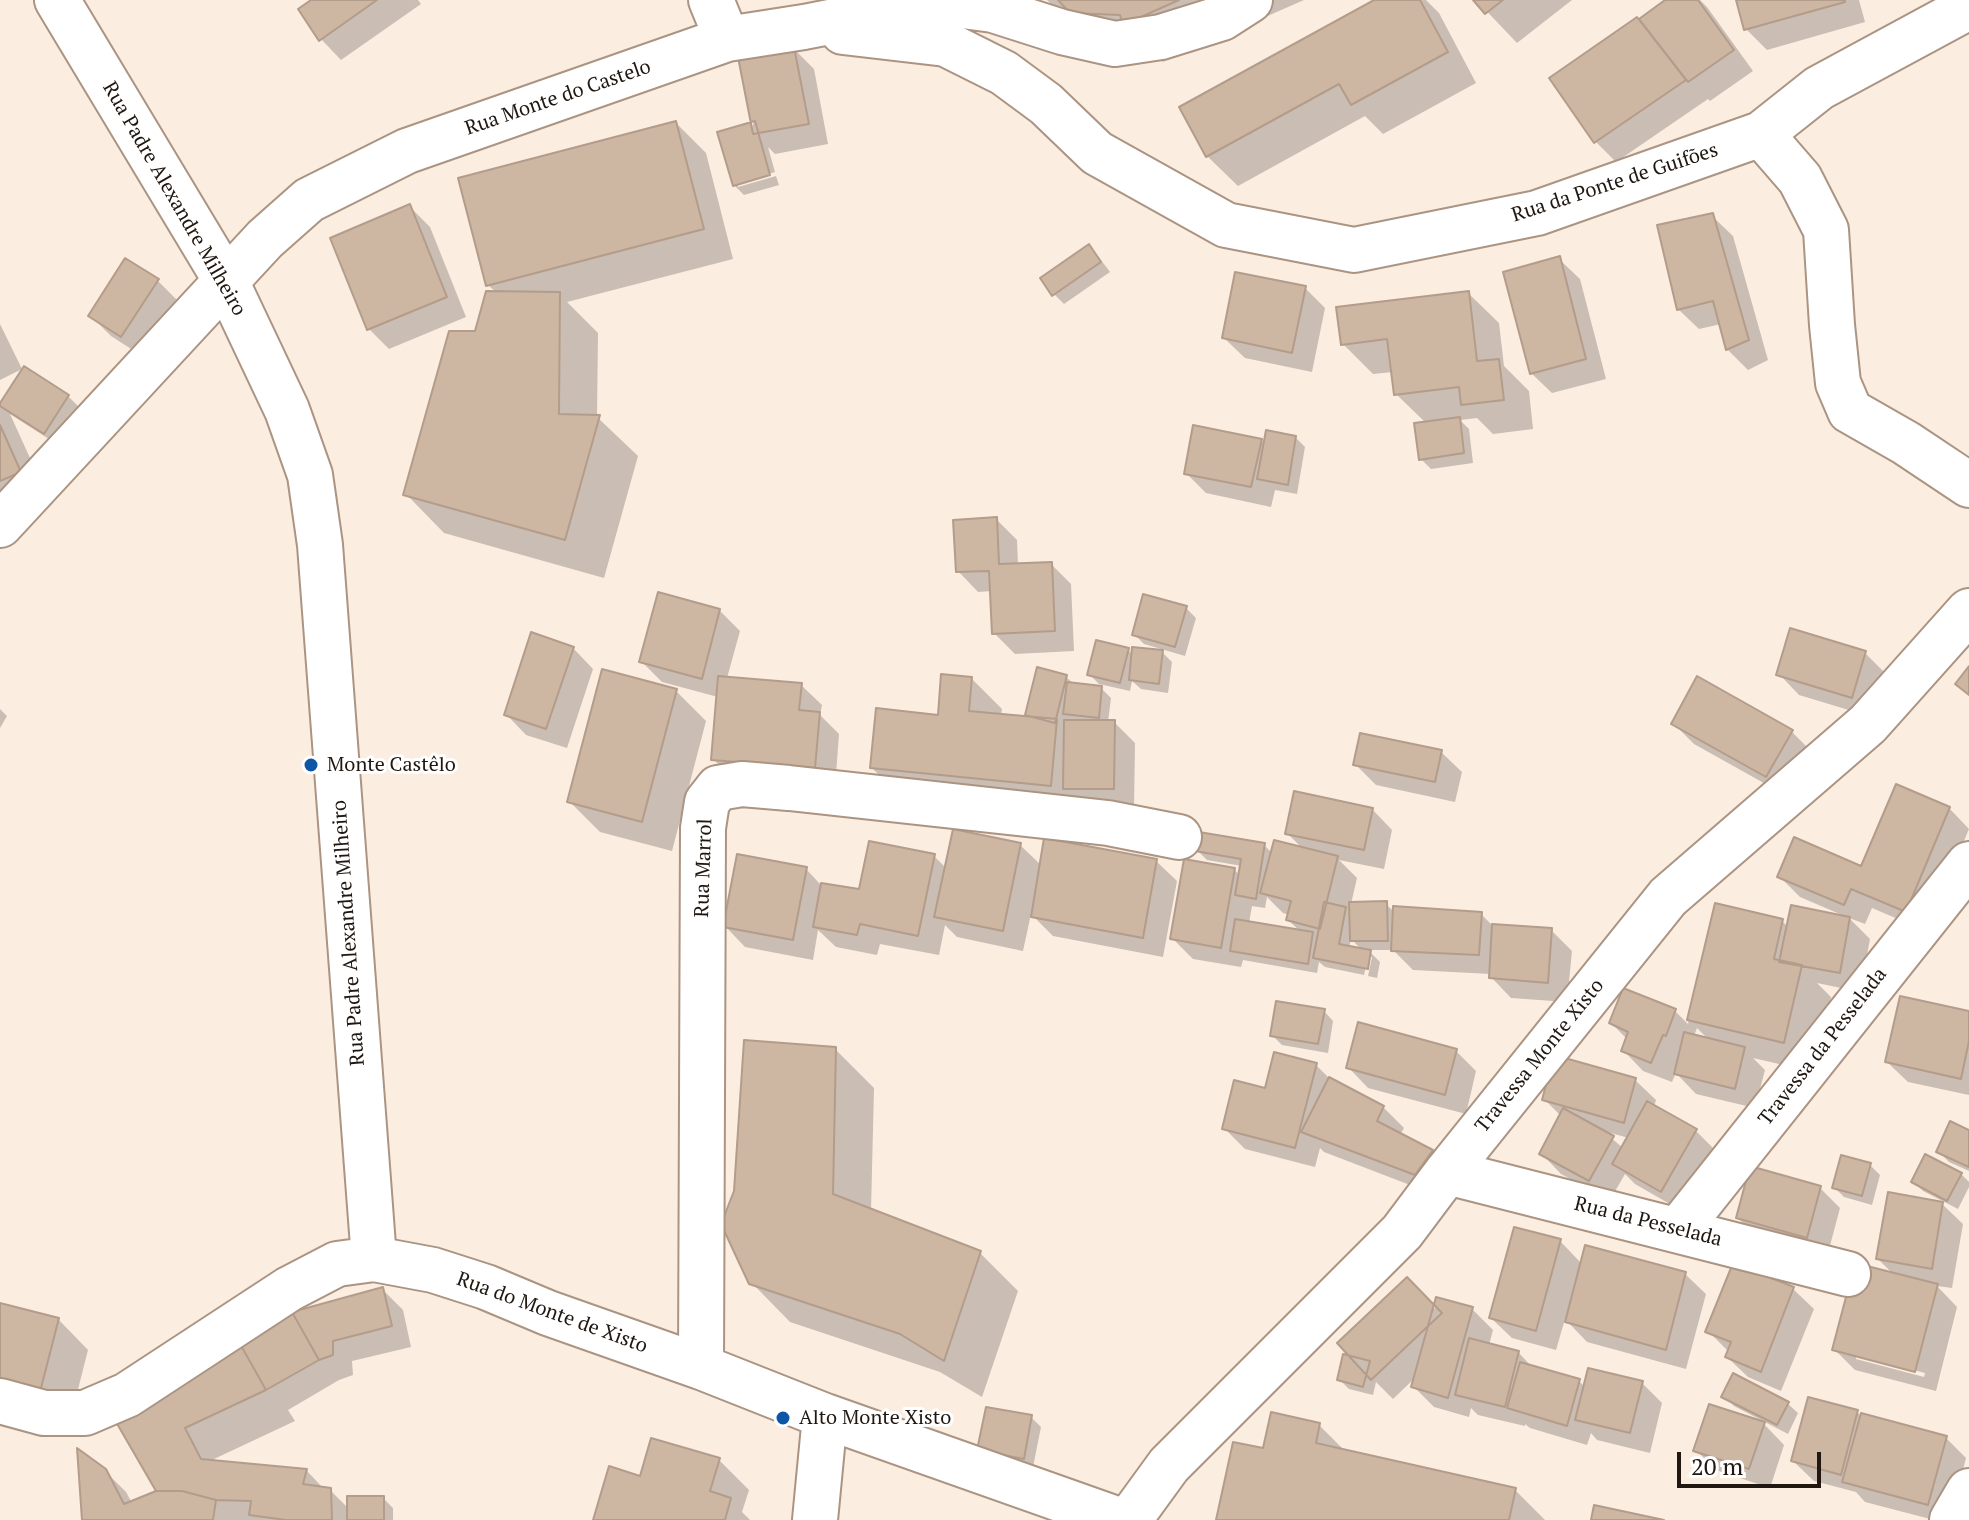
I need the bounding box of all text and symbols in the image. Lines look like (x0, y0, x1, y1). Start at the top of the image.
street label: Rua Monte do Castelo (462, 55, 654, 141)
street label: Rua Padre Alexandre Milheiro (97, 78, 251, 320)
street label: Rua da Ponte de Guifões (1509, 138, 1721, 228)
place label: Monte Castêlo (327, 753, 456, 777)
marker: Monte Castêlo (302, 756, 320, 774)
street label: Rua Padre Alexandre Milheiro (328, 799, 370, 1067)
street label: Rua Marrol (690, 818, 718, 918)
street label: Travessa da Pesselada (1754, 963, 1892, 1131)
street label: Travessa Monte Xisto (1471, 974, 1609, 1138)
street label: Rua da Pesselada (1572, 1192, 1724, 1252)
street label: Rua do Monte de Xisto (453, 1267, 651, 1359)
place label: Alto Monte Xisto (799, 1406, 951, 1430)
marker: Alto Monte Xisto (774, 1409, 792, 1427)
scale bar (1681, 1436, 1825, 1486)
text: 20 m (1691, 1450, 1743, 1482)

